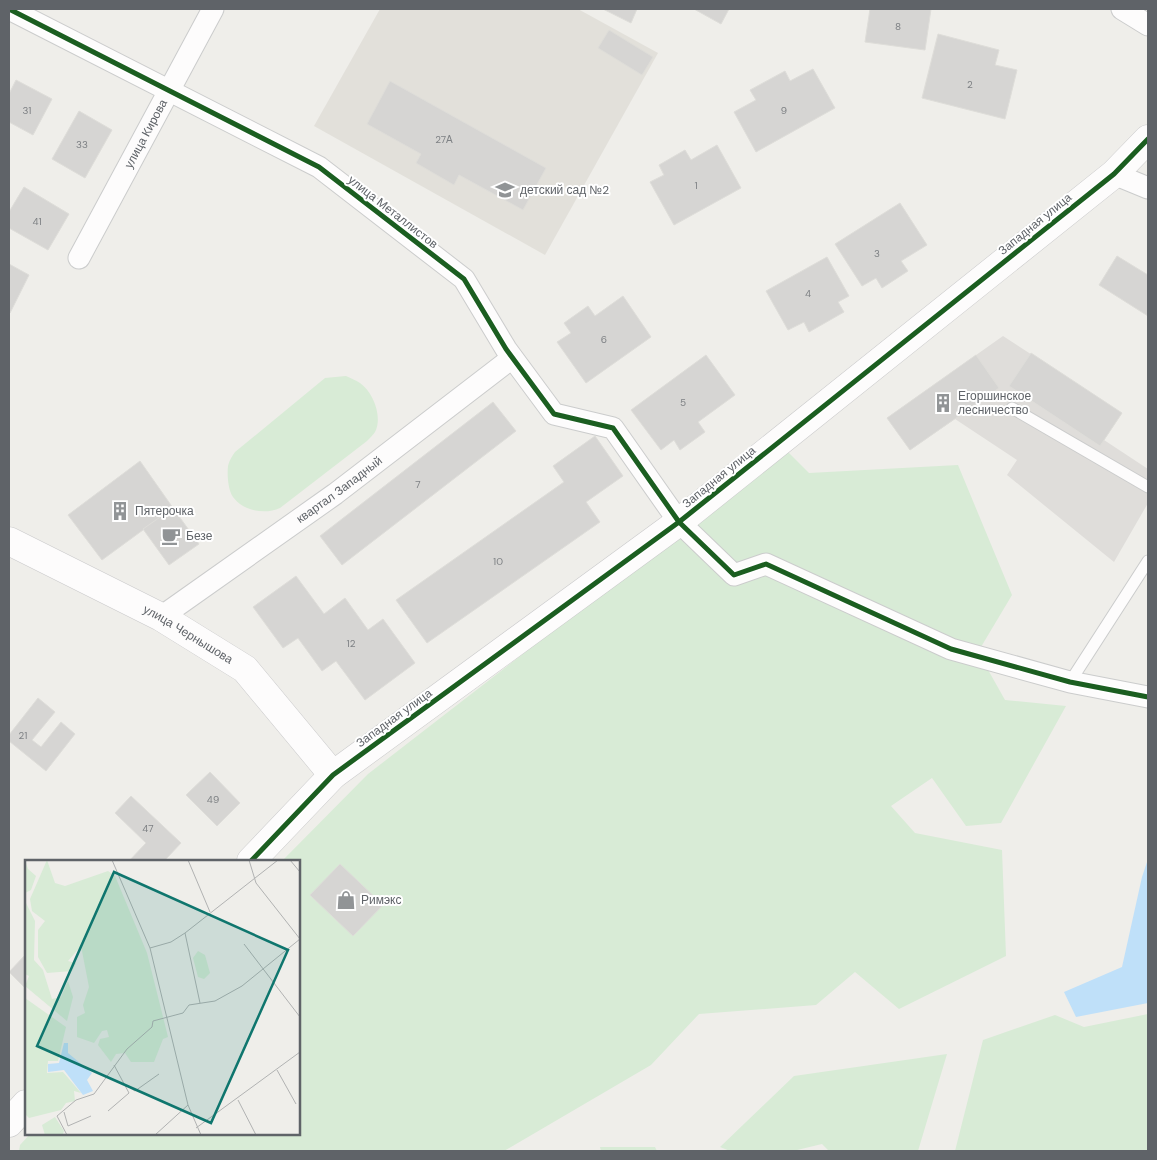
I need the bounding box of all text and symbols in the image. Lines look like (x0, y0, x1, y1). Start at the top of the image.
house number: 8 (895, 20, 901, 33)
house number: 2 (967, 78, 973, 91)
street label: улица Кирова (121, 96, 171, 171)
house number: 31 (23, 104, 31, 117)
house number: 9 (781, 104, 787, 117)
house number: 27А (435, 133, 453, 146)
house number: 33 (76, 138, 88, 151)
street label: улица Металлистов (345, 172, 441, 252)
school or university icon: детский сад №2 (494, 179, 516, 201)
house number: 1 (694, 179, 698, 192)
place label: детский сад №2 (520, 182, 609, 198)
street label: Западная улица (995, 189, 1075, 259)
house number: 41 (32, 215, 42, 228)
house number: 3 (874, 247, 880, 260)
house number: 4 (805, 287, 811, 300)
house number: 6 (601, 333, 607, 346)
place label: Егоршинское лесничество (958, 388, 1031, 418)
building icon: Егоршинское лесничество (932, 392, 954, 414)
house number: 5 (680, 396, 686, 409)
street label: Западная улица (679, 442, 759, 512)
street label: квартал Западный (293, 453, 385, 527)
house number: 7 (415, 478, 421, 491)
building icon: Пятерочка (109, 500, 131, 522)
place label: Пятерочка (135, 503, 194, 519)
cafe icon: Безе (160, 525, 182, 547)
place label: Безе (186, 528, 213, 544)
house number: 10 (493, 555, 503, 568)
street label: улица Чернышова (140, 601, 236, 668)
house number: 12 (347, 637, 356, 650)
street label: Западная улица (353, 685, 435, 751)
house number: 21 (19, 729, 27, 742)
house number: 49 (207, 793, 219, 806)
house number: 47 (142, 822, 154, 835)
inset map (25, 860, 300, 1135)
shop icon: Римэкс (335, 889, 357, 911)
place label: Римэкс (361, 892, 401, 908)

